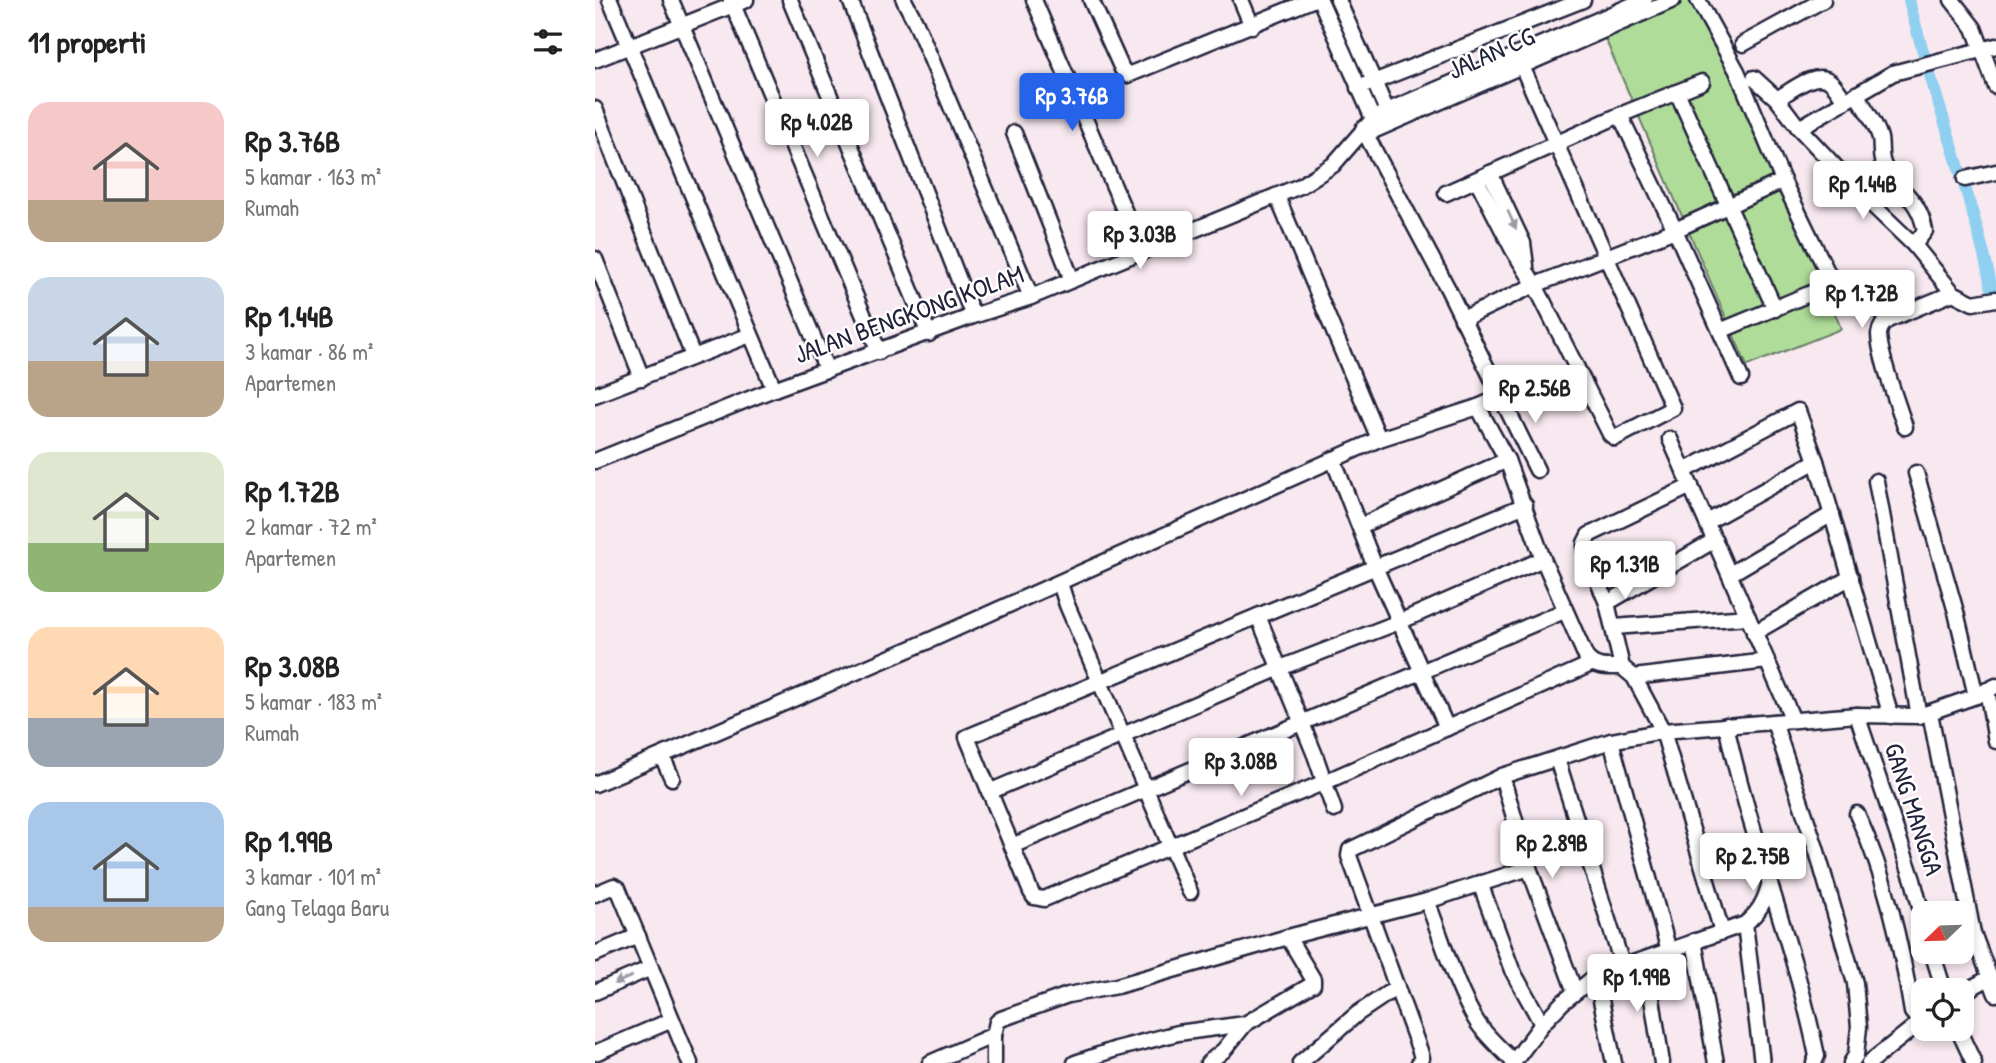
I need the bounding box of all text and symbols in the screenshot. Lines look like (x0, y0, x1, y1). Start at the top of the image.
street label: JALAN CG (1442, 18, 1540, 87)
text: 11 properti (28, 22, 147, 62)
icon: filters (529, 23, 567, 61)
pin: Rp 3.76B (1000, 74, 1144, 133)
text: Rp 3.76B (1035, 80, 1109, 111)
pin: Rp 4.02B (745, 100, 889, 159)
text: Rp 4.02B (781, 106, 853, 137)
text: Rp 3.76B (245, 121, 340, 161)
icon: home (84, 130, 168, 214)
text: 5 kamar · 163 m² (245, 161, 381, 192)
pin: Rp 1.44B (1791, 162, 1935, 221)
text: Rp 1.44B (1829, 168, 1897, 199)
text: Rumah (245, 192, 299, 223)
one-way arrow (1507, 210, 1518, 230)
pin: Rp 3.03B (1068, 212, 1212, 271)
text: Rp 3.03B (1103, 218, 1177, 249)
street label: JALAN BENGKONG KOLAM (789, 256, 1028, 371)
pin: Rp 1.72B (1790, 270, 1934, 330)
text: Rp 1.72B (1826, 277, 1898, 308)
text: Rp 1.44B (245, 296, 333, 336)
icon: home (84, 305, 168, 389)
text: 3 kamar · 86 m² (245, 336, 373, 367)
pin: Rp 2.56B (1463, 366, 1607, 425)
text: Apartemen (245, 367, 336, 398)
text: Rp 2.56B (1499, 372, 1571, 403)
text: Rp 1.72B (245, 471, 340, 511)
icon: home (84, 480, 168, 564)
text: 2 kamar · 72 m² (245, 511, 377, 542)
text: Apartemen (245, 542, 336, 573)
pin: Rp 1.31B (1553, 542, 1697, 601)
text: Rp 1.31B (1590, 548, 1660, 579)
text: Rp 3.08B (245, 646, 340, 686)
icon: home (84, 655, 168, 739)
text: 5 kamar · 183 m² (245, 686, 382, 717)
text: Rumah (245, 717, 299, 748)
pin: Rp 3.08B (1169, 738, 1313, 798)
street label: GANG MANGGA (1877, 738, 1952, 880)
text: Rp 3.08B (1205, 745, 1277, 776)
pin: Rp 2.89B (1480, 820, 1624, 880)
text: Rp 1.99B (245, 821, 333, 861)
text: Rp 2.89B (1516, 827, 1588, 858)
icon: home (84, 830, 168, 914)
pin: Rp 2.75B (1681, 834, 1825, 893)
text: Rp 2.75B (1716, 840, 1790, 871)
text: 3 kamar · 101 m² (245, 861, 381, 892)
text: Gang Telaga Baru (245, 892, 389, 923)
north arrow (1911, 901, 1974, 964)
map controls (1911, 901, 1974, 1041)
pin: Rp 1.99B (1565, 954, 1709, 1014)
text: Rp 1.99B (1603, 961, 1671, 992)
one-way arrow (613, 974, 633, 986)
button: locate (1911, 978, 1974, 1041)

